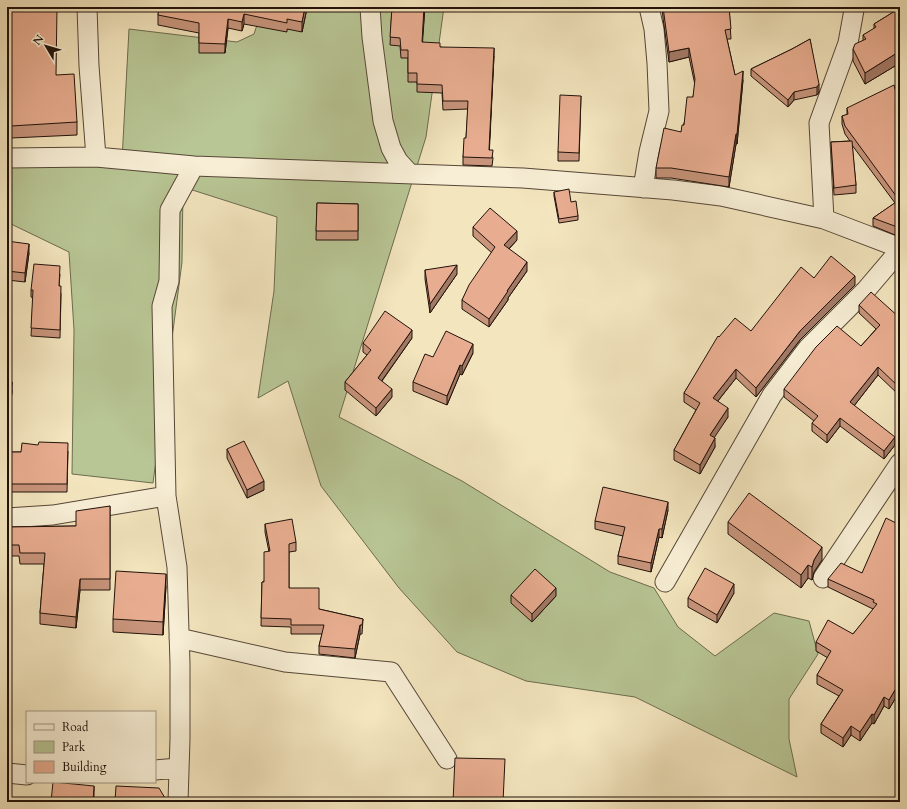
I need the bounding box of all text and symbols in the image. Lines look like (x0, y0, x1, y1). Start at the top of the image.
north arrow (26, 26, 66, 66)
text: N (30, 31, 48, 49)
legend (26, 711, 156, 783)
text: Road (62, 719, 89, 735)
text: Park (62, 739, 86, 755)
text: Building (62, 759, 107, 775)

